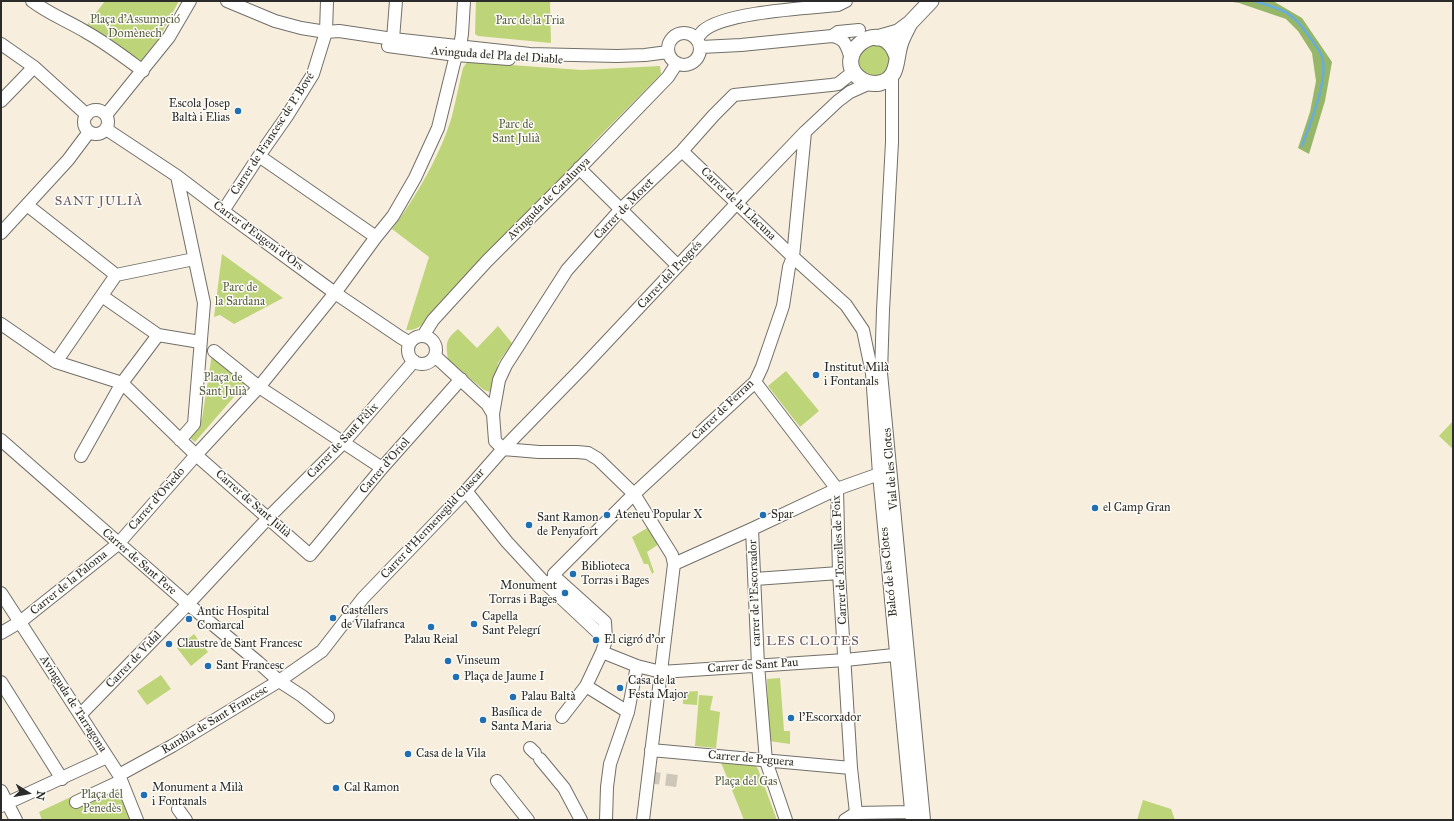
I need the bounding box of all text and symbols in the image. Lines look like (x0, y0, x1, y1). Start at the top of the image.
park label: Plaça d'Assumpció Domènech (90, 13, 180, 41)
park label: Parc de la Tria (495, 14, 565, 28)
street label: Avinguda del Pla del Diable (431, 44, 563, 68)
street label: Carrer de Francesc de P. Bové (228, 70, 318, 198)
place label: Escola Josep Baltà i Elias (169, 97, 230, 125)
marker: Escola Josep Baltà i Elias (233, 106, 243, 116)
park label: Parc de Sant Julià (492, 118, 540, 146)
street label: Avinguda de Catalunya (504, 154, 594, 244)
street label: Carrer de la Llacuna (697, 164, 779, 244)
street label: Carrer de Moret (591, 175, 657, 243)
district label: SANT JULIÀ (55, 194, 143, 210)
street label: Carrer d'Eugeni d'Ors (210, 198, 306, 274)
street label: Carrer del Progrés (635, 238, 705, 312)
park label: Parc de la Sardana (215, 281, 265, 309)
place label: Institut Milà i Fontanals (824, 361, 889, 389)
marker: Institut Milà i Fontanals (811, 370, 821, 380)
park label: Plaça de Sant Julià (199, 371, 247, 399)
street label: Carrer de Ferran (689, 377, 757, 443)
street label: Carrer de Sant Fèlix (304, 400, 382, 482)
street label: Vial de les Clotes (880, 427, 902, 511)
street label: Carrer d'Oriol (357, 435, 413, 497)
street label: Carrer d'Oviedo (126, 465, 188, 533)
street label: Carrer d'Hermenegild Clascar (378, 466, 488, 582)
street label: Carrer de Sant Julià (212, 467, 294, 541)
street label: Carrer de Torrelles de Foix (829, 495, 851, 625)
place label: el Camp Gran (1103, 501, 1171, 515)
marker: el Camp Gran (1090, 503, 1100, 513)
place label: Ateneu Popular X (615, 508, 703, 522)
place label: Spar (771, 508, 793, 522)
marker: Ateneu Popular X (602, 510, 612, 520)
marker: Spar (758, 510, 768, 520)
place label: Sant Ramon de Penyafort (537, 511, 598, 539)
marker: Sant Ramon de Penyafort (524, 520, 534, 530)
street label: Carrer de Sant Pere (99, 526, 179, 598)
street label: Balcó de les Clotes (877, 527, 901, 617)
street label: carrer de l'Escorxador (746, 539, 764, 647)
street label: Carrer de la Paloma (28, 548, 110, 618)
place label: Biblioteca Torras i Bages (581, 560, 649, 588)
marker: Biblioteca Torras i Bages (568, 569, 578, 579)
place label: Monument Torras i Bages (489, 579, 557, 607)
marker: Monument Torras i Bages (560, 588, 570, 598)
place label: Castellers de Vilafranca (341, 604, 405, 632)
place label: Antic Hospital Comarcal (197, 605, 269, 633)
place label: Capella Sant Pelegrí (482, 610, 540, 638)
marker: Castellers de Vilafranca (328, 613, 338, 623)
marker: Antic Hospital Comarcal (184, 614, 194, 624)
marker: Capella Sant Pelegrí (469, 619, 479, 629)
marker: Palau Reial (426, 622, 436, 632)
street label: Carrer de Vidal (103, 628, 165, 692)
place label: Palau Reial (404, 633, 458, 647)
place label: El cigró d'or (604, 633, 665, 647)
district label: LES CLOTES (766, 634, 860, 650)
marker: El cigró d'or (591, 635, 601, 645)
place label: Claustre de Sant Francesc (177, 637, 302, 651)
marker: Claustre de Sant Francesc (164, 639, 174, 649)
street label: Avinguda de Tarragona (36, 653, 110, 755)
place label: Vinseum (456, 654, 500, 668)
marker: Vinseum (443, 656, 453, 666)
street label: Carrer de Sant Pau (707, 656, 799, 676)
place label: Sant Francesc (216, 659, 284, 673)
marker: Sant Francesc (203, 661, 213, 671)
place label: Plaça de Jaume I (464, 670, 544, 684)
marker: Plaça de Jaume I (451, 672, 461, 682)
place label: Casa de la Festa Major (628, 674, 688, 702)
street label: Rambla de Sant Francesc (159, 682, 271, 758)
marker: Casa de la Festa Major (615, 683, 625, 693)
place label: Palau Baltà (521, 690, 576, 704)
marker: Palau Baltà (508, 692, 518, 702)
place label: Basílica de Santa Maria (491, 706, 552, 734)
place label: l'Escorxador (799, 711, 861, 725)
marker: l'Escorxador (786, 713, 796, 723)
marker: Basílica de Santa Maria (478, 715, 488, 725)
place label: Casa de la Vila (416, 747, 486, 761)
street label: Carrer de Peguera (707, 748, 795, 770)
marker: Casa de la Vila (403, 749, 413, 759)
north arrow (8, 773, 48, 813)
park label: Plaça del Gas (715, 775, 777, 789)
place label: Monument a Milà i Fontanals (152, 781, 243, 809)
place label: Cal Ramon (344, 781, 399, 795)
marker: Cal Ramon (331, 783, 341, 793)
park label: Plaça del Penedès (81, 788, 123, 816)
text: N (33, 790, 48, 801)
marker: Monument a Milà i Fontanals (139, 790, 149, 800)

